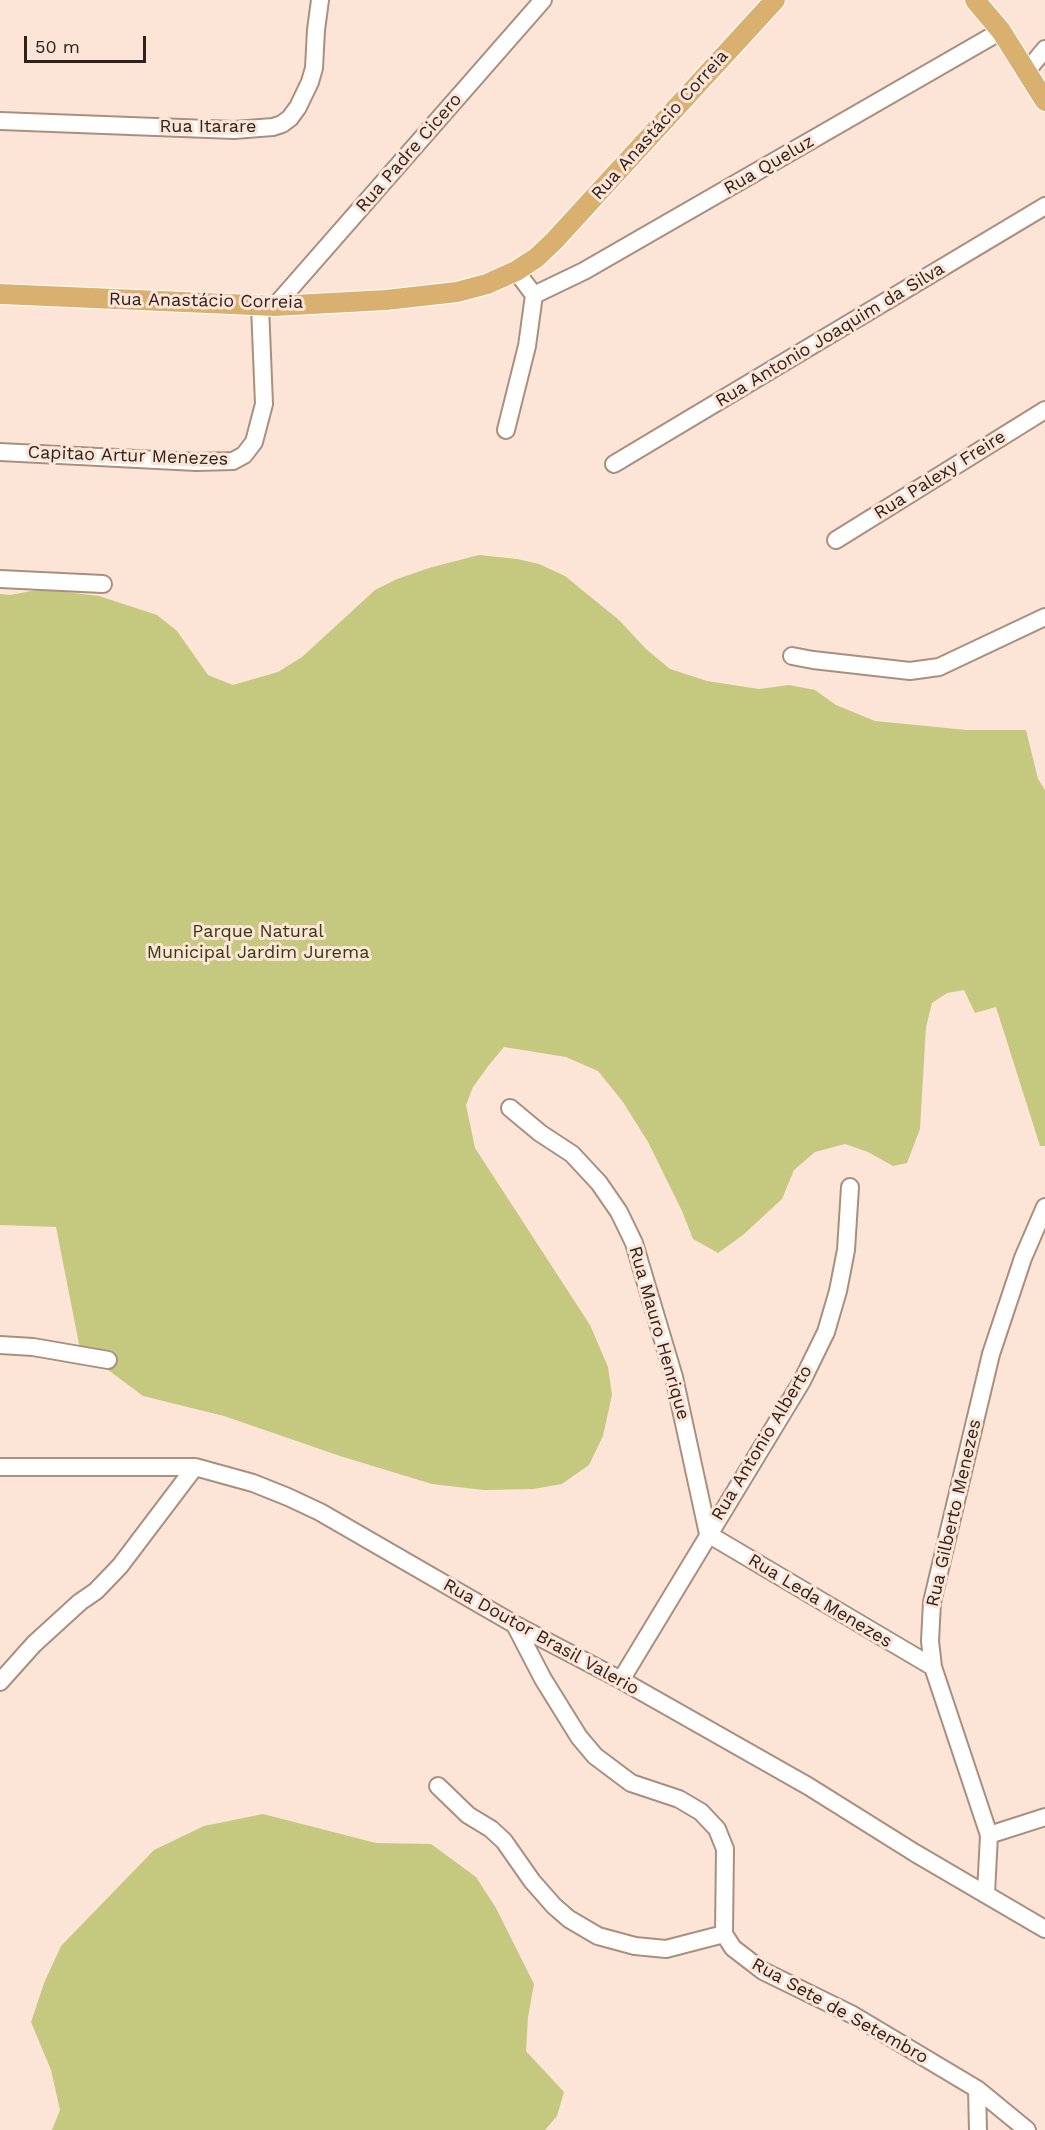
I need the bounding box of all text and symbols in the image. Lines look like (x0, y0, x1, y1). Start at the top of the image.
scale bar (27, 24, 148, 62)
text: 50 m (35, 36, 80, 57)
street label: Rua Anastácio Correia (587, 46, 733, 204)
street label: Rua Padre Cicero (351, 89, 467, 217)
street label: Rua Itarare (160, 116, 256, 138)
street label: Rua Queluz (720, 131, 818, 199)
street label: Rua Antonio Joaquim da Silva (712, 258, 948, 412)
street label: Rua Anastácio Correia (109, 289, 303, 313)
street label: Rua Palexy Freire (870, 426, 1010, 524)
street label: Capitao Artur Menezes (27, 442, 229, 470)
park label: Parque Natural Municipal Jardim Jurema (147, 921, 369, 964)
street label: Rua Mauro Henrique (624, 1244, 694, 1422)
street label: Rua Antonio Alberto (707, 1361, 817, 1525)
street label: Rua Gilberto Menezes (922, 1417, 986, 1609)
street label: Rua Leda Menezes (744, 1549, 896, 1653)
street label: Rua Doutor Brasil Valerio (439, 1574, 643, 1700)
street label: Rua Sete de Setembro (748, 1953, 932, 2069)

